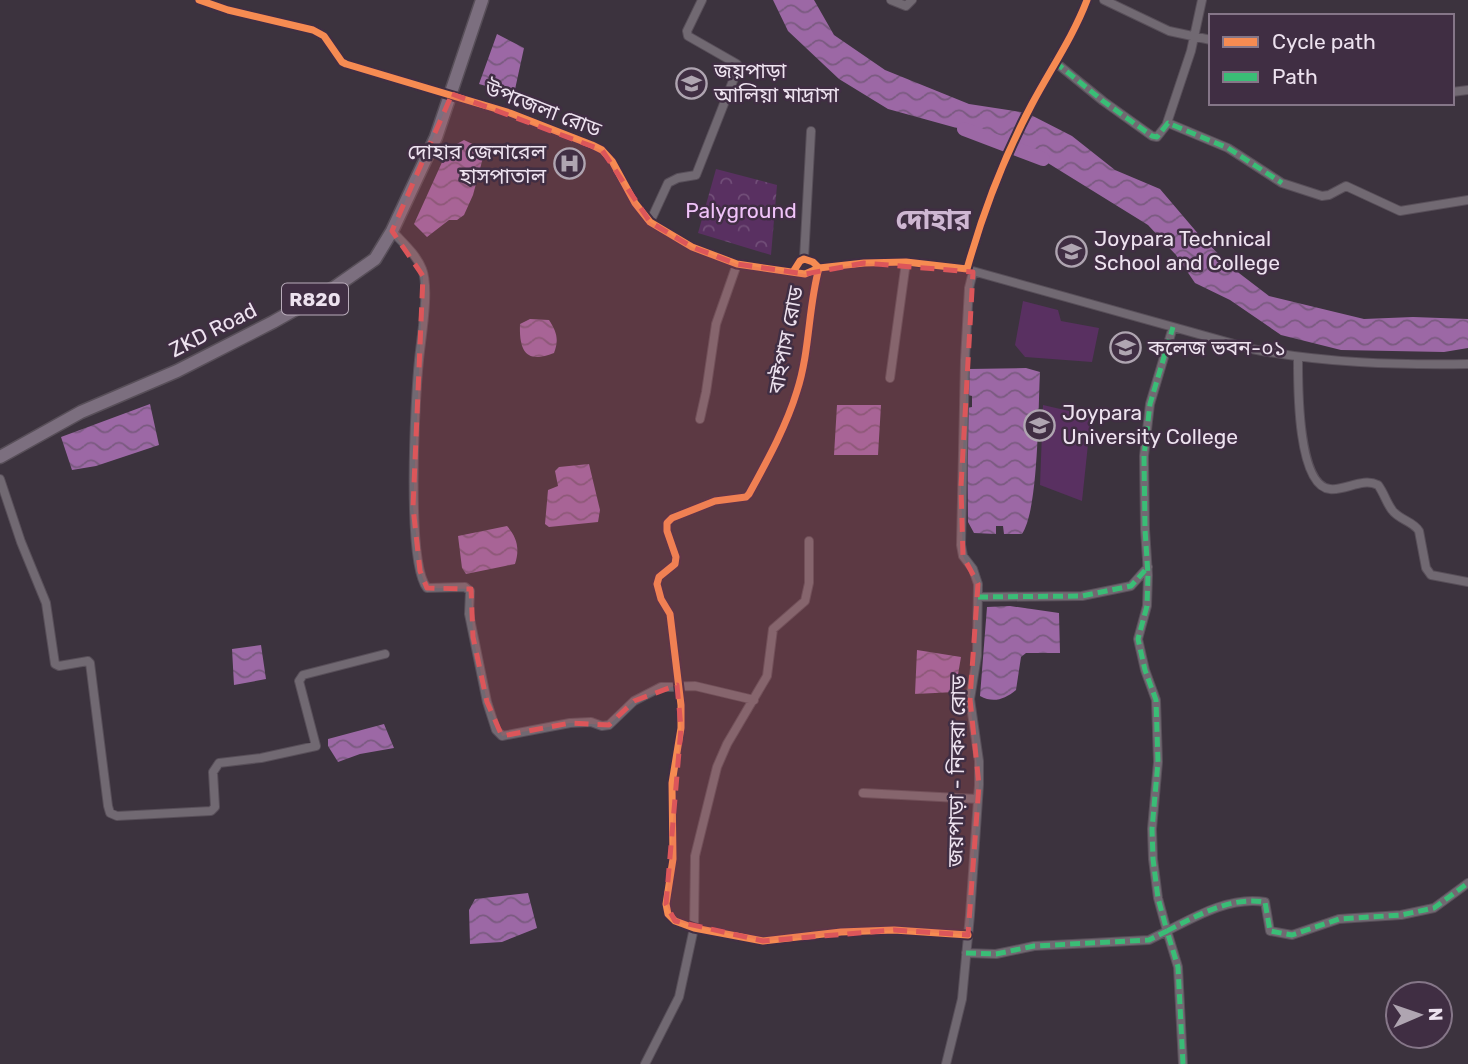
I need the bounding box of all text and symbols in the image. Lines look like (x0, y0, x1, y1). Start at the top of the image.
legend (1209, 14, 1454, 105)
text: Cycle path (1272, 29, 1376, 54)
place label: জয়পাড়া আলিয়া মাদ্রাসা (713, 58, 839, 107)
text: Path (1272, 64, 1318, 89)
school or university icon: জয়পাড়া আলিয়া মাদ্রাসা (674, 66, 708, 100)
street label: উপজেলা রোড (481, 75, 606, 143)
place label: দোহার জেনারেল হাসপাতাল (407, 139, 547, 188)
hospital icon: দোহার জেনারেল হাসপাতাল (552, 147, 586, 181)
park label: Palyground (685, 198, 797, 223)
district label: দোহার (895, 203, 972, 236)
place label: Joypara Technical School and College (1094, 226, 1280, 275)
school or university icon: Joypara Technical School and College (1054, 234, 1088, 268)
street label: বাইপাস রোড (763, 283, 808, 397)
road number: R820 (282, 284, 348, 314)
street label: ZKD Road (165, 297, 261, 362)
school or university icon: কলেজ ভবন-০১ (1108, 331, 1142, 365)
place label: কলেজ ভবন-০১ (1147, 335, 1286, 360)
place label: Joypara University College (1062, 400, 1238, 449)
school or university icon: Joypara University College (1022, 408, 1056, 442)
street label: জয়পাড়া - নিকরা রোড (942, 674, 971, 868)
north arrow (1384, 980, 1454, 1050)
text: N (1424, 1007, 1447, 1022)

